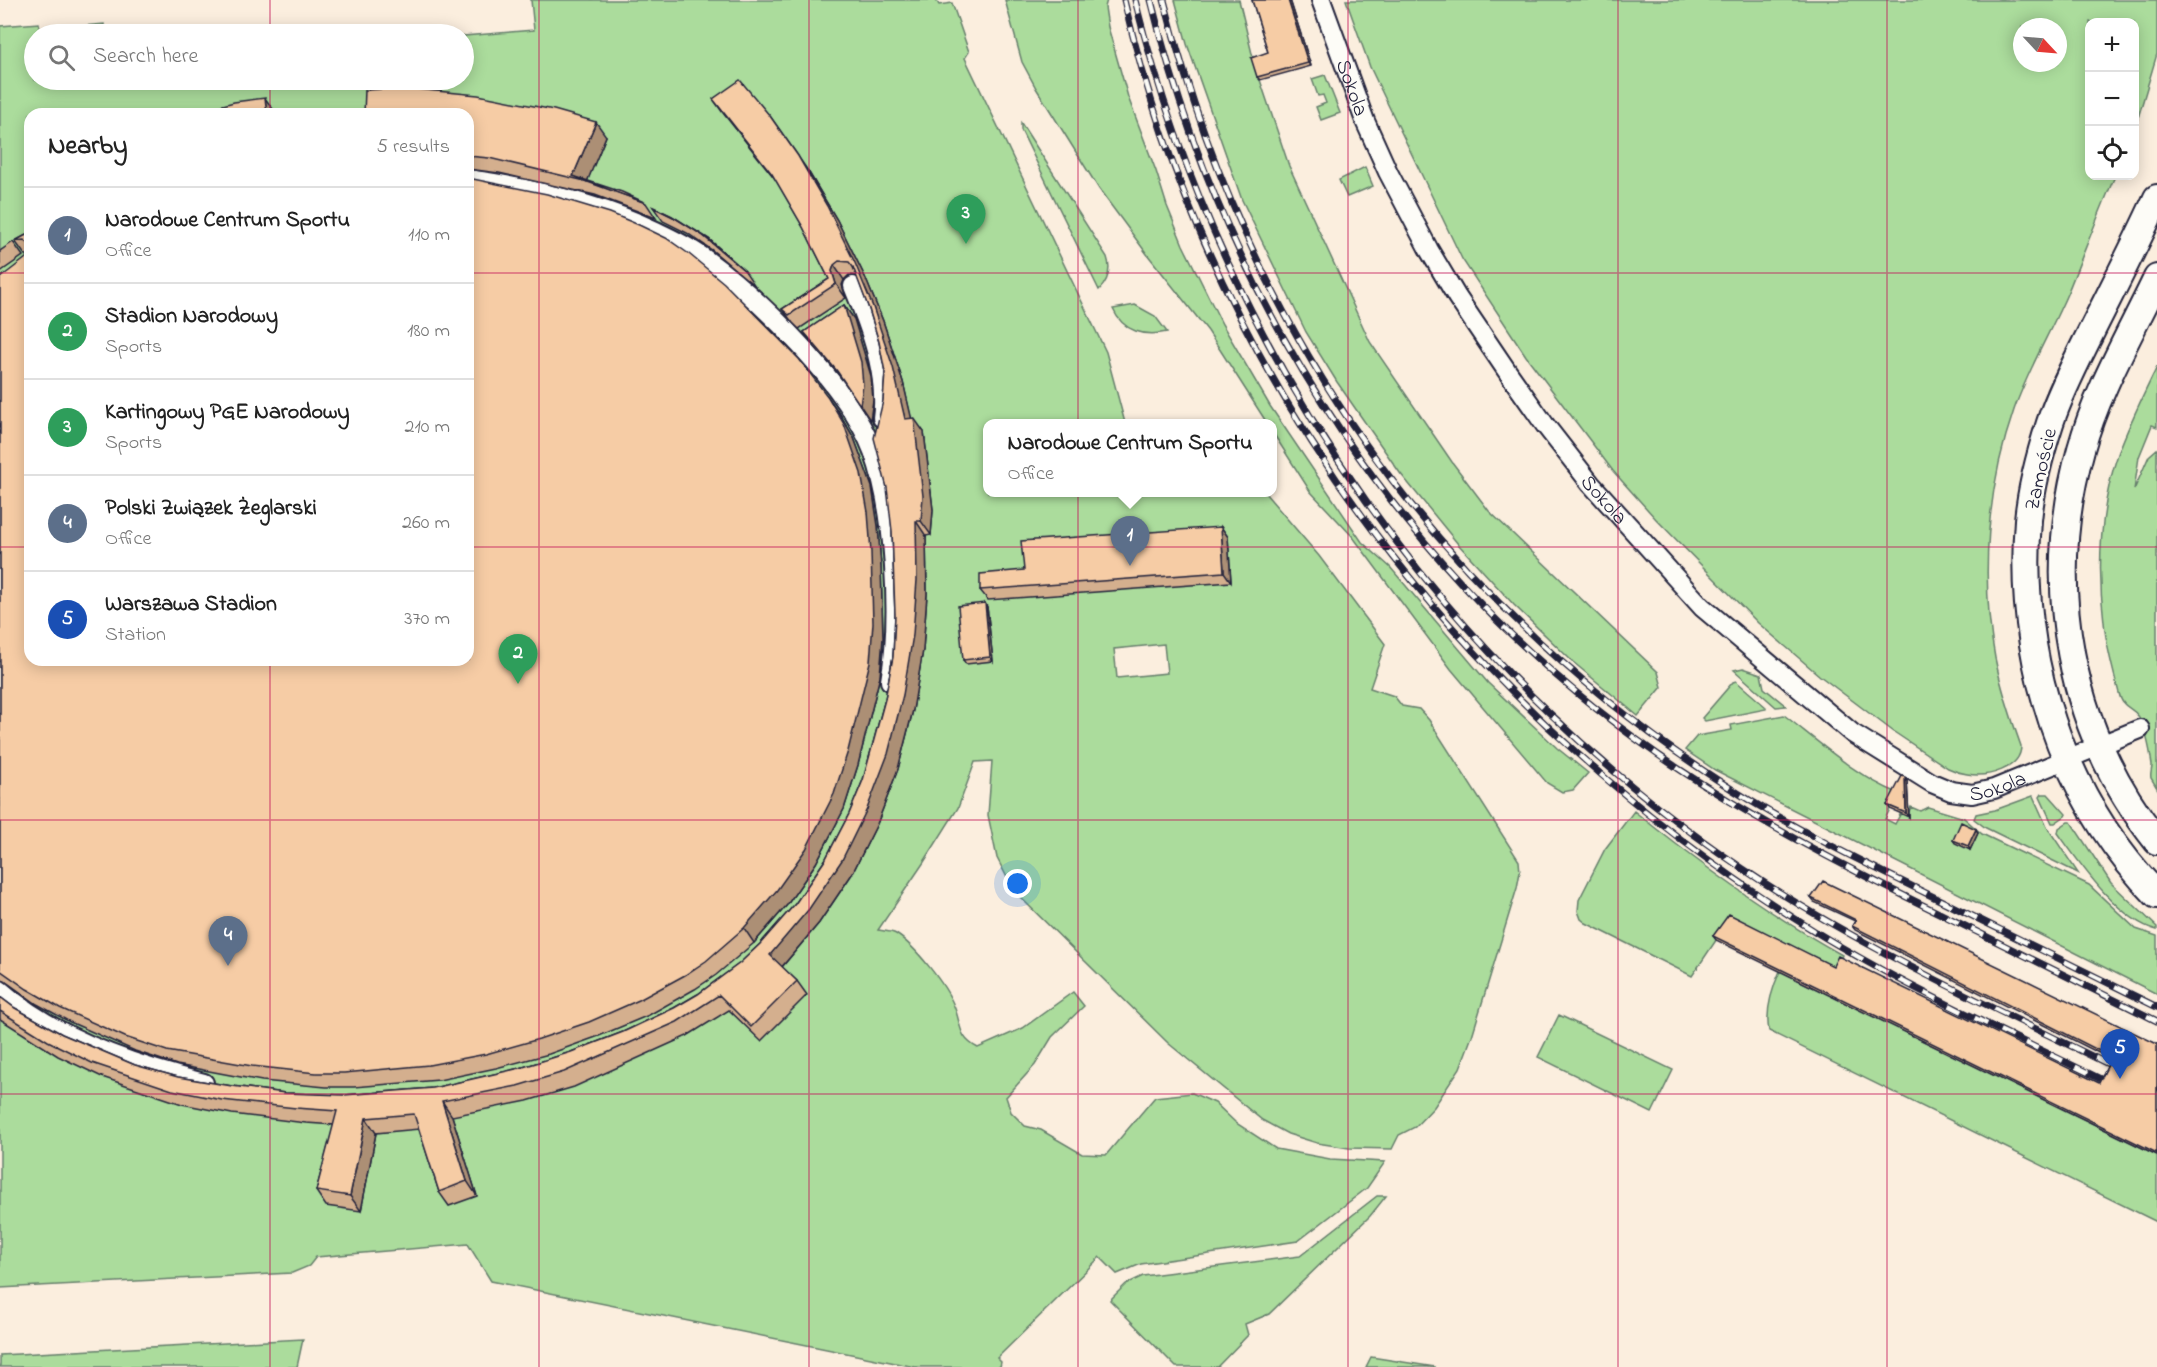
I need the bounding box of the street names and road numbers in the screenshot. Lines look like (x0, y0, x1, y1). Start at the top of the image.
street label: Sokola (1327, 56, 1375, 121)
street label: Zamoście (2018, 425, 2066, 514)
street label: Sokola (1572, 469, 1634, 532)
street label: Sokola (1967, 764, 2031, 811)

